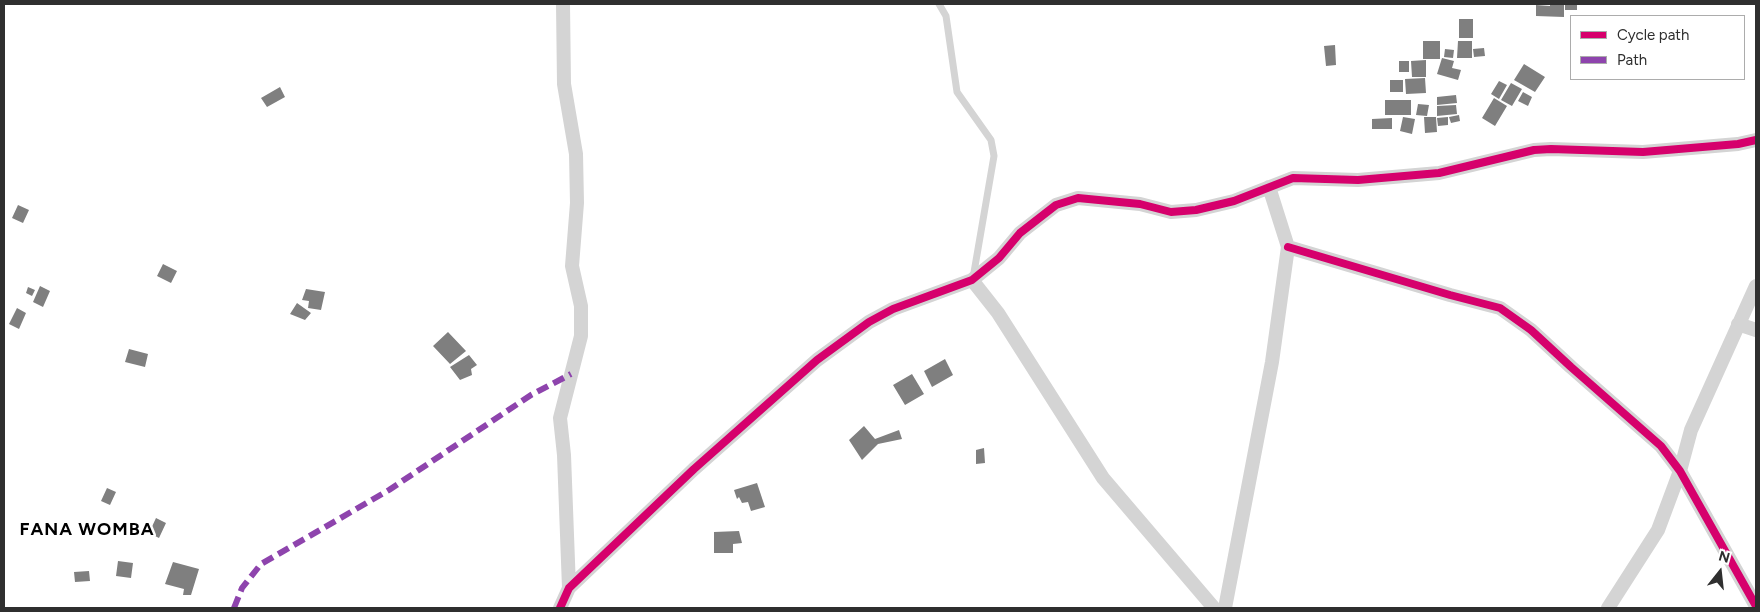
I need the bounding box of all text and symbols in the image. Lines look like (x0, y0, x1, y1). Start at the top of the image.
legend (1570, 15, 1745, 80)
text: Cycle path (1617, 26, 1689, 44)
text: Path (1617, 51, 1647, 69)
district label: FANA WOMBA (18, 519, 156, 541)
north arrow (1695, 547, 1745, 597)
text: N (1717, 547, 1732, 567)

